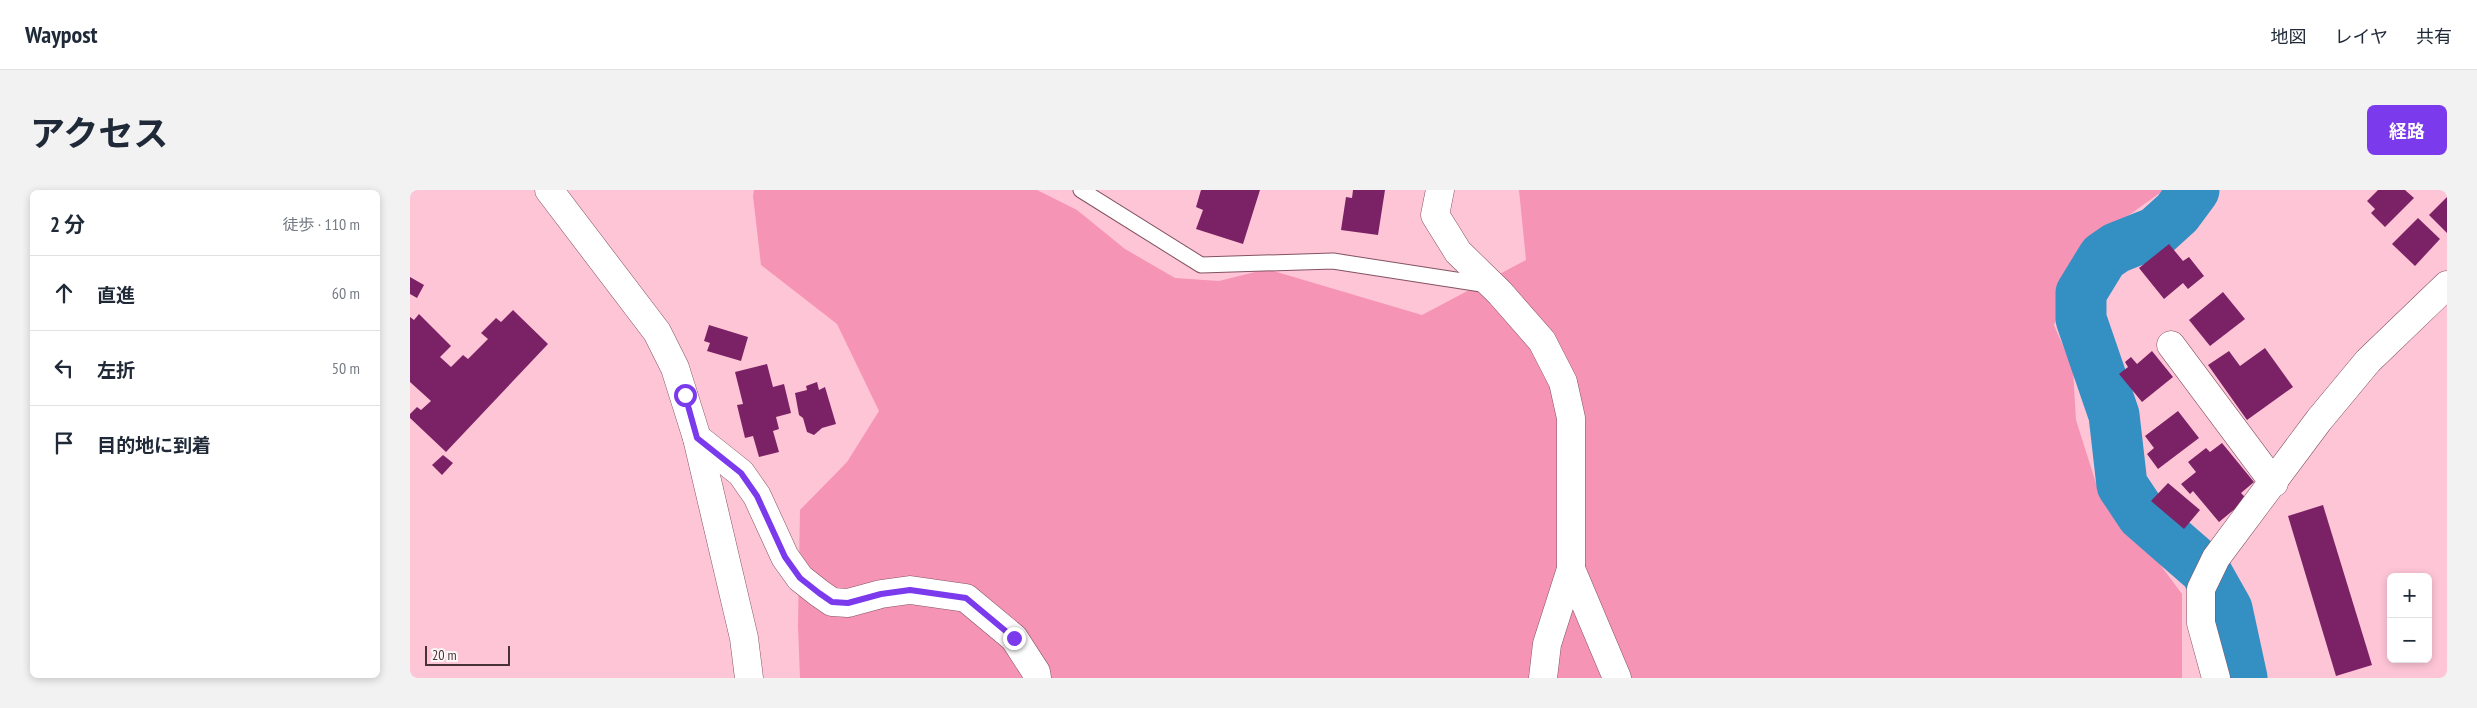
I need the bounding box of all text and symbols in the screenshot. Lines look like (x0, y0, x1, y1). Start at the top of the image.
text: Waypost (25, 19, 98, 50)
text: 地図 (2271, 25, 2307, 48)
text: レイヤ (2335, 25, 2388, 48)
text: 共有 (2416, 25, 2452, 48)
button: 経路 (2367, 105, 2447, 155)
text: アクセス (30, 110, 168, 156)
text: 2 分 (50, 211, 85, 238)
text: 徒歩 · 110 m (282, 214, 360, 234)
icon: ahead (50, 279, 78, 307)
text: 直進 (97, 283, 135, 307)
text: 60 m (332, 283, 360, 303)
icon: left (50, 354, 78, 382)
text: 左折 (97, 358, 135, 382)
text: 50 m (332, 358, 360, 378)
route start (674, 384, 697, 407)
icon: arrive (50, 429, 78, 457)
text: 目的地に到着 (97, 433, 211, 457)
map controls (2387, 573, 2432, 663)
button: + (2387, 573, 2432, 618)
button: − (2387, 618, 2432, 663)
route end (1003, 627, 1026, 650)
scale bar (425, 643, 510, 666)
text: 20 m (432, 646, 457, 664)

